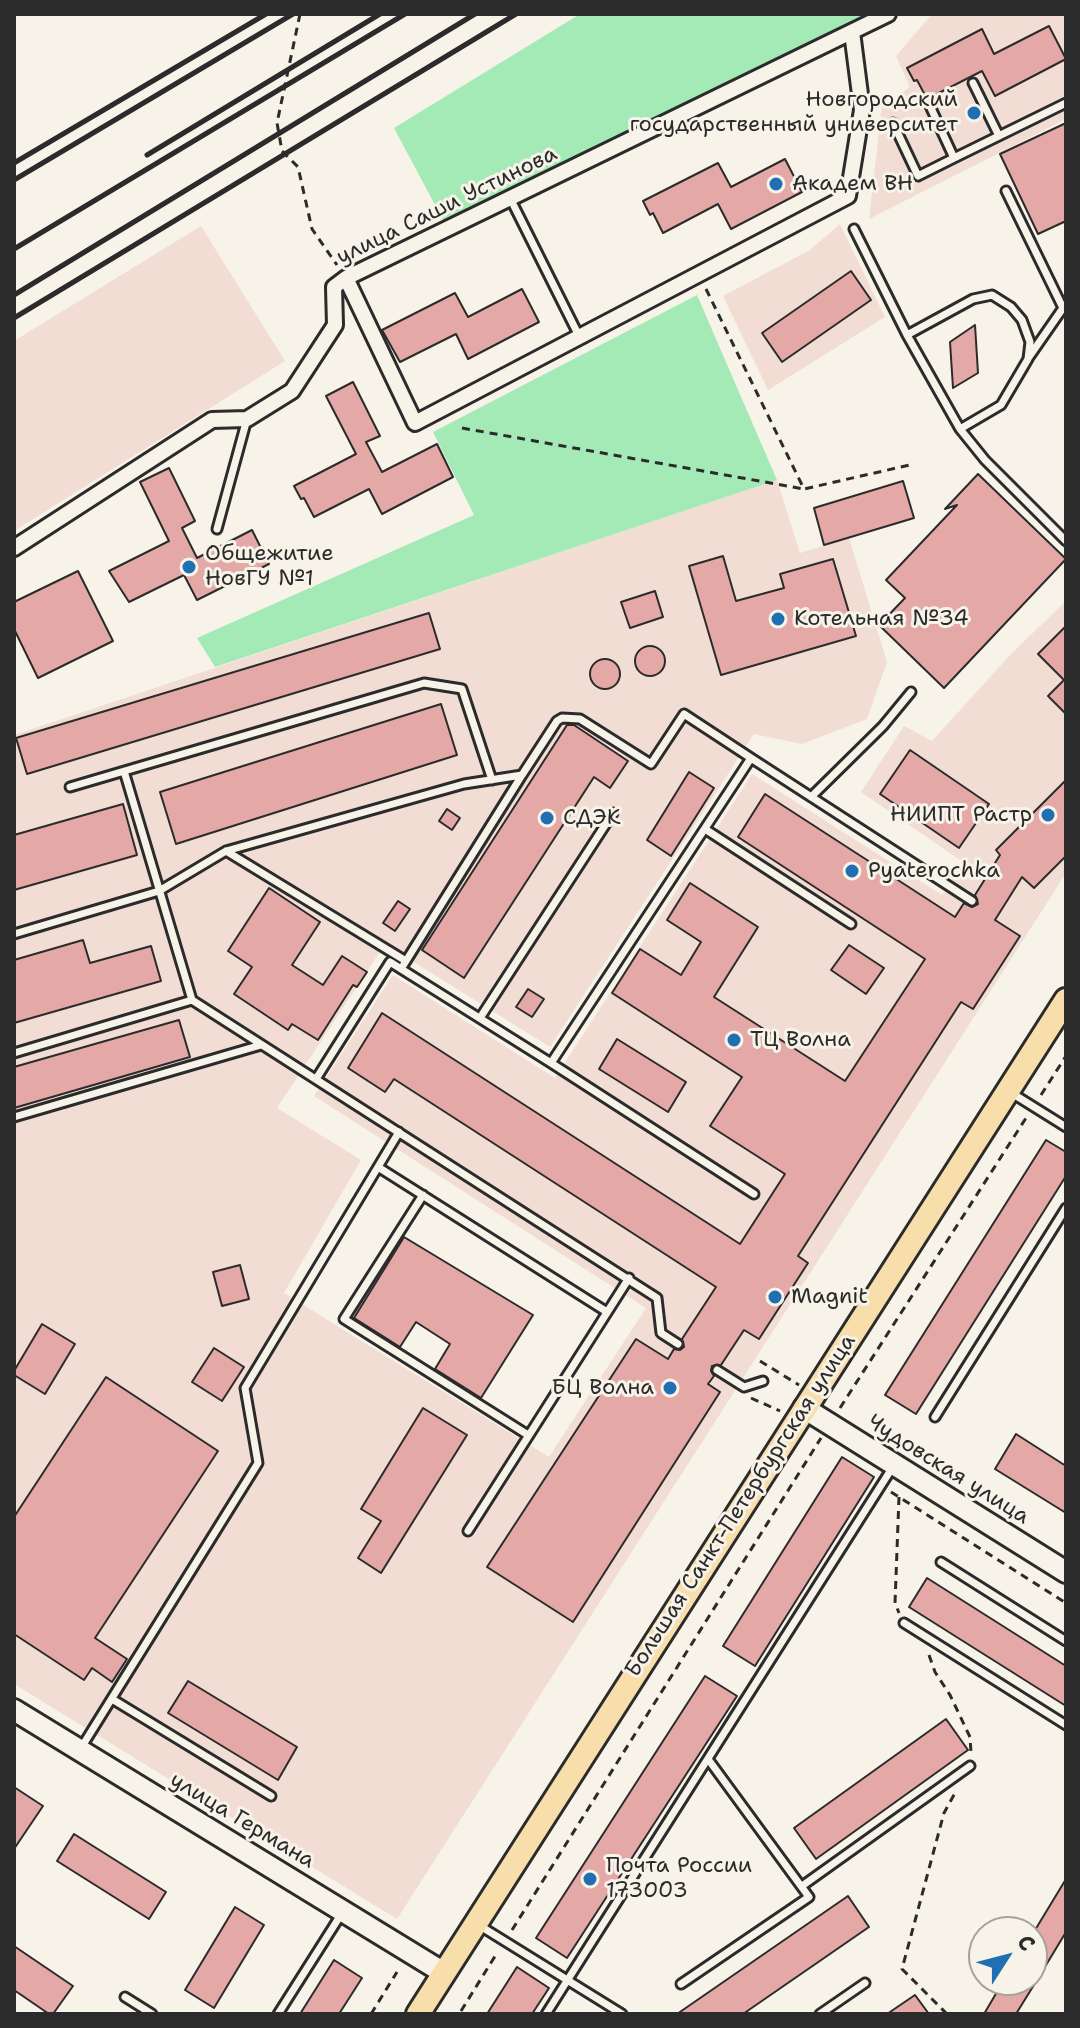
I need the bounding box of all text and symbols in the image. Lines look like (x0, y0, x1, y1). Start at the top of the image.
place label: Новгородский государственный университет (630, 87, 958, 138)
marker: Новгородский государственный университет (965, 104, 983, 122)
street label: улица Саши Устинова (332, 141, 562, 271)
place label: Академ ВН (792, 171, 913, 197)
marker: Академ ВН (767, 175, 785, 193)
place label: Общежитие НовГУ №1 (205, 541, 334, 592)
marker: Общежитие НовГУ №1 (180, 558, 198, 576)
place label: Котельная №34 (794, 606, 969, 632)
marker: Котельная №34 (769, 610, 787, 628)
place label: НИИПТ Растр (890, 802, 1032, 828)
place label: СДЭК (563, 805, 621, 831)
marker: НИИПТ Растр (1039, 806, 1057, 824)
marker: СДЭК (538, 809, 556, 827)
place label: Pyaterochka (868, 858, 1000, 884)
marker: Pyaterochka (843, 862, 861, 880)
place label: ТЦ Волна (750, 1027, 851, 1053)
marker: ТЦ Волна (725, 1031, 743, 1049)
place label: Magnit (791, 1284, 868, 1310)
marker: Magnit (766, 1288, 784, 1306)
street label: Большая Санкт-Петербургская улица (620, 1330, 862, 1682)
place label: БЦ Волна (552, 1375, 654, 1401)
marker: БЦ Волна (661, 1379, 679, 1397)
street label: Чудовская улица (862, 1409, 1034, 1531)
street label: улица Германа (165, 1767, 319, 1875)
place label: Почта России 173003 (606, 1853, 752, 1904)
marker: Почта России 173003 (581, 1870, 599, 1888)
north arrow (968, 1916, 1048, 1996)
text: С (1010, 1929, 1042, 1957)

